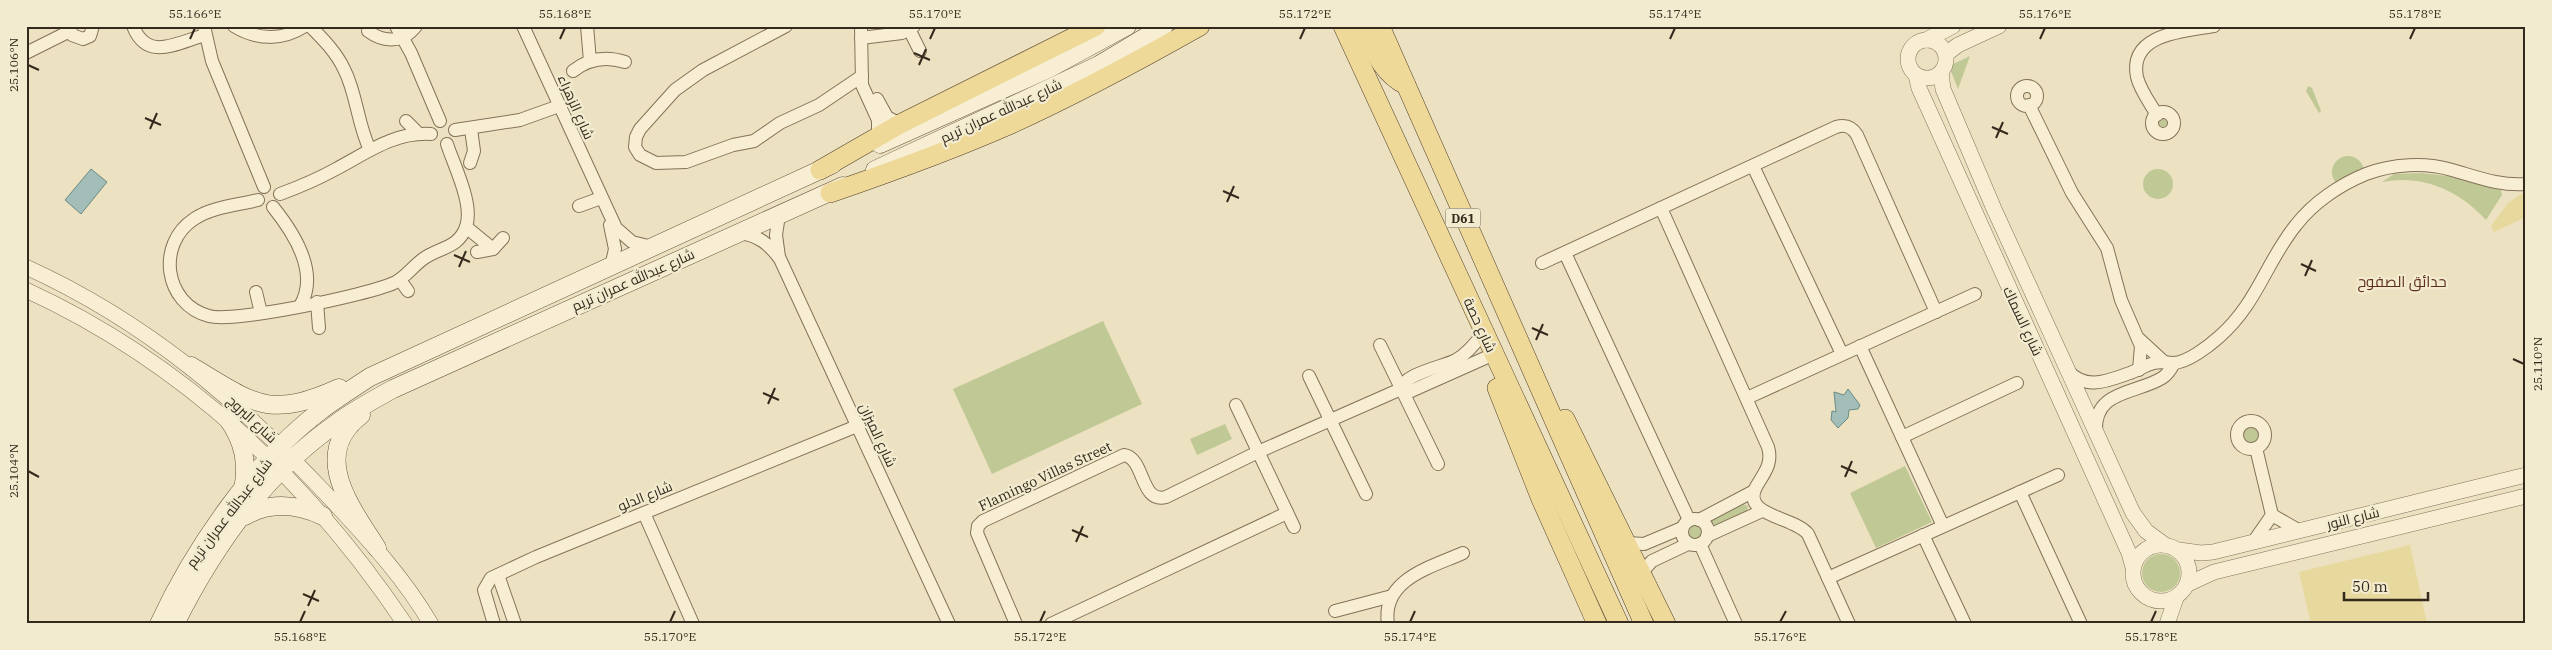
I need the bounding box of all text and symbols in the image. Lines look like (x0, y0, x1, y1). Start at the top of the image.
text: 55.166°E (169, 6, 221, 21)
text: 55.168°E (539, 6, 591, 21)
text: 55.170°E (909, 6, 961, 21)
text: 55.172°E (1279, 6, 1331, 21)
text: 55.174°E (1649, 6, 1701, 21)
text: 55.176°E (2019, 6, 2071, 21)
text: 55.178°E (2389, 6, 2441, 21)
text: 25.106°N (6, 38, 21, 92)
street label: شارع الزهراء (554, 72, 598, 142)
street label: شارع عبدالله عمران تريم (937, 75, 1065, 148)
road number: D61 (1446, 208, 1480, 228)
street label: شارع عبدالله عمران تريم (569, 245, 698, 316)
district label: حدائق الصفوح (2357, 272, 2447, 293)
street label: شارع السماك (1999, 283, 2047, 359)
street label: شارع حصة (1460, 295, 1500, 355)
text: 25.110°N (2530, 337, 2545, 391)
street label: شارع البروج (223, 391, 281, 447)
street label: شارع الميزان (855, 400, 901, 470)
street label: Flamingo Villas Street (976, 437, 1114, 515)
text: 25.104°N (6, 444, 21, 498)
street label: شارع عبدالله عمران تريم (182, 455, 277, 572)
street label: شارع الدلو (615, 477, 675, 515)
street label: شارع النور (2324, 503, 2381, 533)
scale bar (2344, 570, 2428, 602)
text: 50 m (2352, 577, 2388, 596)
text: 55.168°E (274, 629, 326, 644)
text: 55.170°E (644, 629, 696, 644)
text: 55.172°E (1014, 629, 1066, 644)
text: 55.174°E (1384, 629, 1436, 644)
text: 55.176°E (1754, 629, 1806, 644)
text: 55.178°E (2125, 629, 2177, 644)

